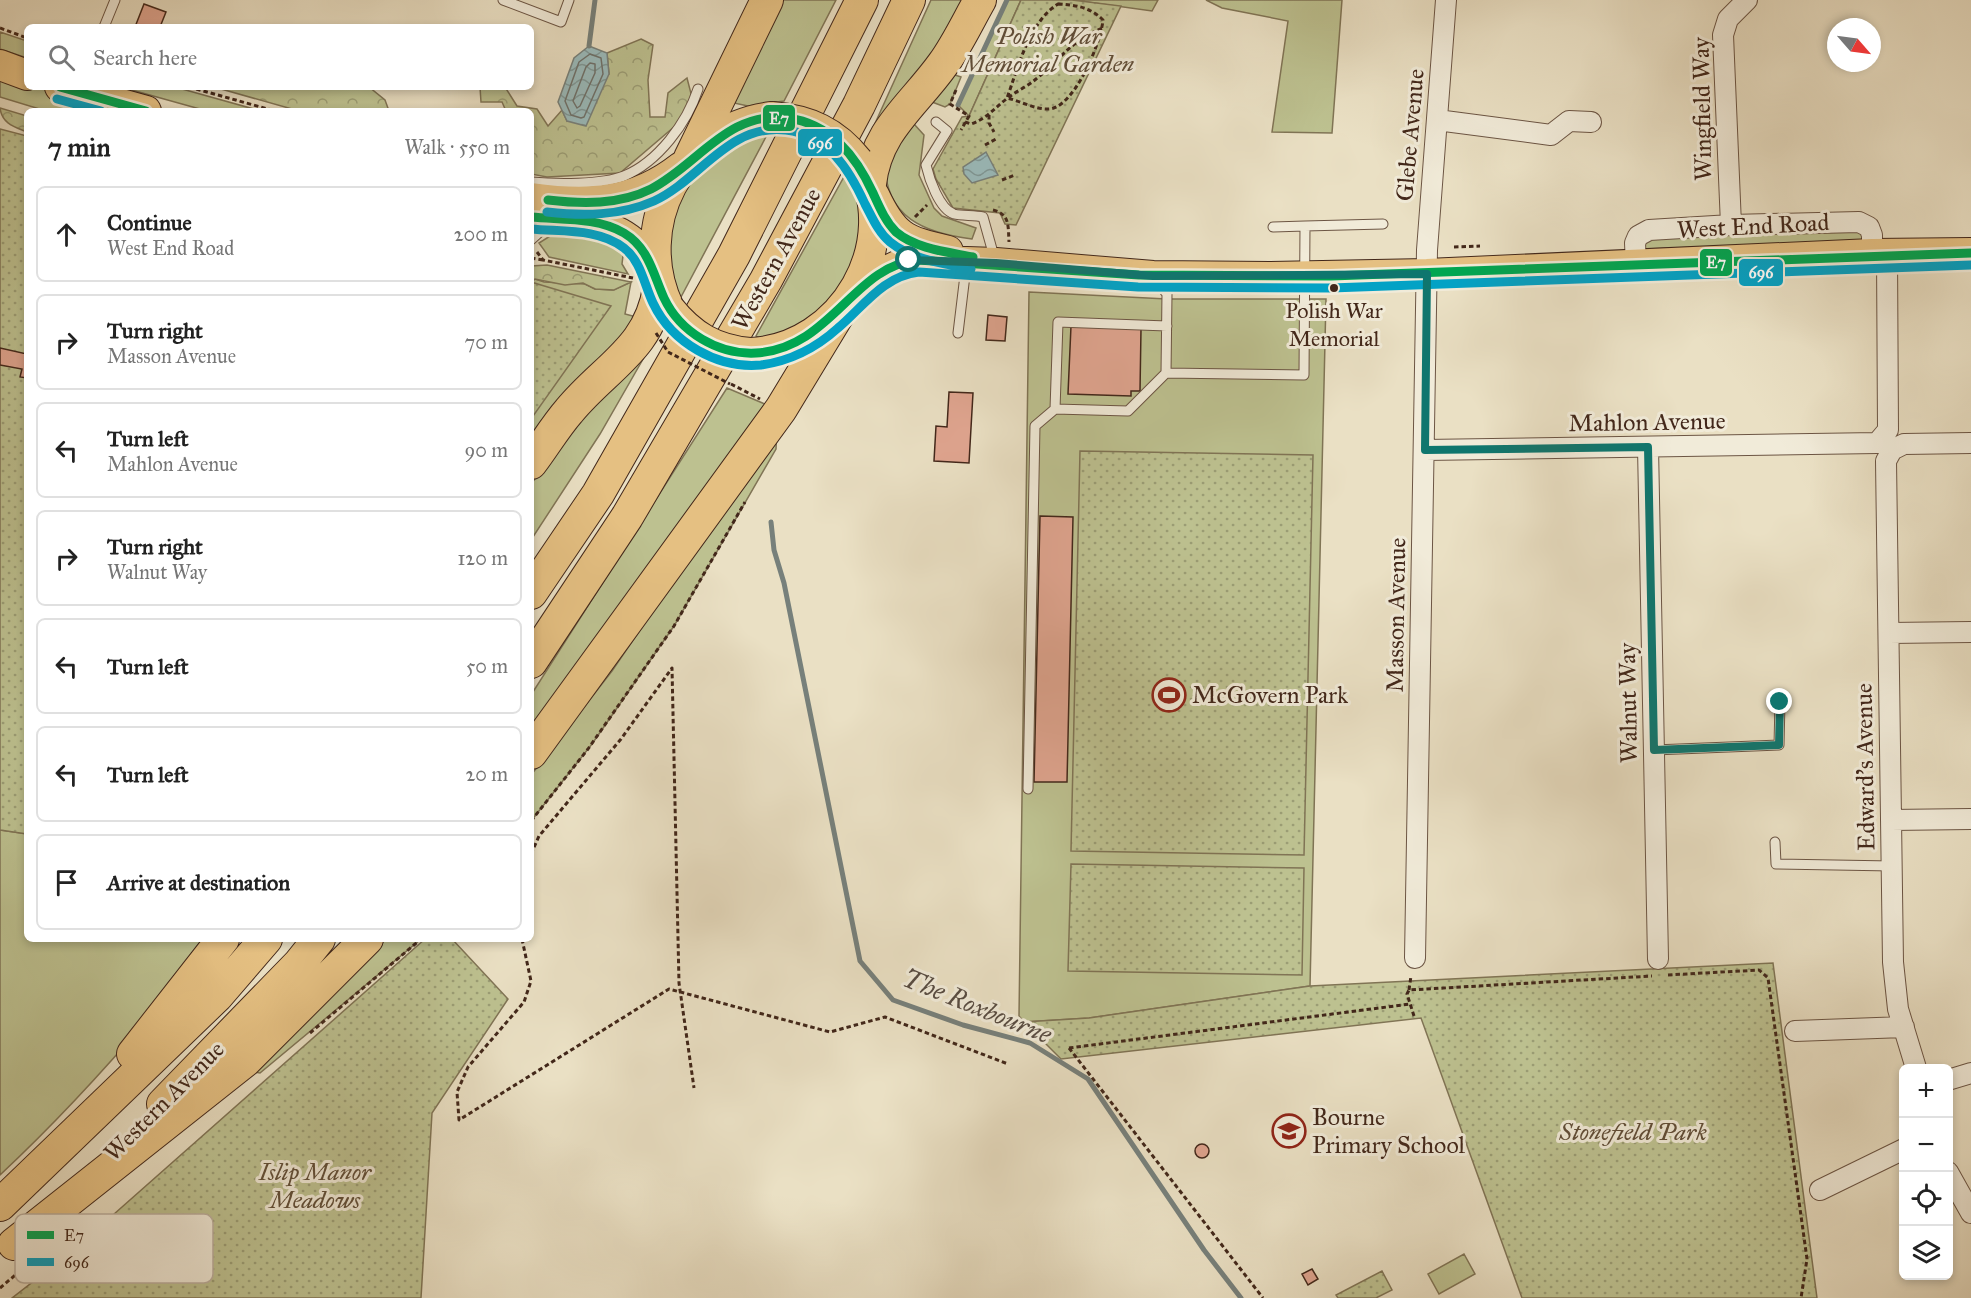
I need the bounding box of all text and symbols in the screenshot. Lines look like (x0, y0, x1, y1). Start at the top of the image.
north arrow (1827, 18, 1881, 72)
park label: Polish War Memorial Garden (960, 21, 1135, 79)
search box (24, 24, 534, 90)
street label: Wingfield Way (1686, 36, 1718, 181)
icon: search (45, 41, 78, 74)
text: Search here (93, 44, 197, 71)
street label: Glebe Avenue (1389, 68, 1431, 202)
line badge: E7 (762, 104, 796, 132)
text: E7 (769, 109, 789, 128)
line badge: 696 (797, 128, 843, 157)
text: 7 min (48, 131, 111, 163)
text: 696 (808, 134, 833, 154)
text: Walk · 550 m (405, 135, 510, 159)
street label: Western Avenue (725, 183, 827, 335)
street label: West End Road (1676, 207, 1830, 245)
text: Continue (107, 209, 192, 236)
icon: ahead (50, 218, 83, 251)
text: 200 m (454, 222, 508, 246)
text: West End Road (107, 236, 234, 260)
route start (895, 246, 921, 272)
line badge: E7 (1699, 248, 1733, 277)
text: E7 (1706, 253, 1726, 272)
line badge: 696 (1738, 258, 1784, 287)
text: 696 (1749, 263, 1774, 283)
marker: Polish War Memorial (1328, 282, 1340, 294)
place label: Polish War Memorial (1285, 297, 1384, 352)
text: Turn right (107, 317, 203, 344)
icon: right (50, 326, 83, 359)
text: 70 m (465, 330, 508, 354)
text: Masson Avenue (107, 344, 236, 368)
street label: Mahlon Avenue (1568, 406, 1726, 438)
text: Turn left (107, 425, 189, 452)
icon: left (50, 434, 83, 467)
text: 90 m (465, 438, 508, 462)
text: Mahlon Avenue (107, 452, 238, 476)
text: Turn right (107, 533, 203, 560)
street label: Masson Avenue (1380, 537, 1412, 693)
icon: right (50, 542, 83, 575)
text: 120 m (457, 546, 508, 570)
text: Walnut Way (107, 560, 207, 584)
street label: Walnut Way (1612, 642, 1644, 763)
icon: left (50, 650, 83, 683)
text: Turn left (107, 653, 189, 680)
text: 50 m (466, 654, 508, 678)
sports icon: McGovern Park (1151, 677, 1187, 713)
place label: McGovern Park (1192, 680, 1349, 710)
street label: Edward's Avenue (1849, 683, 1881, 851)
route end (1766, 688, 1792, 714)
icon: left (50, 758, 83, 791)
text: Turn left (107, 761, 189, 788)
text: 20 m (465, 762, 508, 786)
icon: arrive (50, 866, 83, 899)
text: Arrive at destination (107, 869, 290, 896)
water label: The Roxbourne (898, 962, 1057, 1051)
street label: Western Avenue (97, 1034, 231, 1168)
map controls (1899, 1064, 1953, 1280)
button: + (1899, 1064, 1953, 1118)
place label: Bourne Primary School (1312, 1102, 1466, 1160)
school or university icon: Bourne Primary School (1271, 1113, 1307, 1149)
park label: Stonefield Park (1558, 1117, 1707, 1147)
button: − (1899, 1118, 1953, 1172)
park label: Islip Manor Meadows (258, 1157, 373, 1215)
button: locate (1899, 1172, 1953, 1226)
legend (15, 1214, 213, 1283)
text: E7 (64, 1226, 84, 1245)
button: layers (1899, 1226, 1953, 1280)
text: 696 (64, 1253, 90, 1272)

